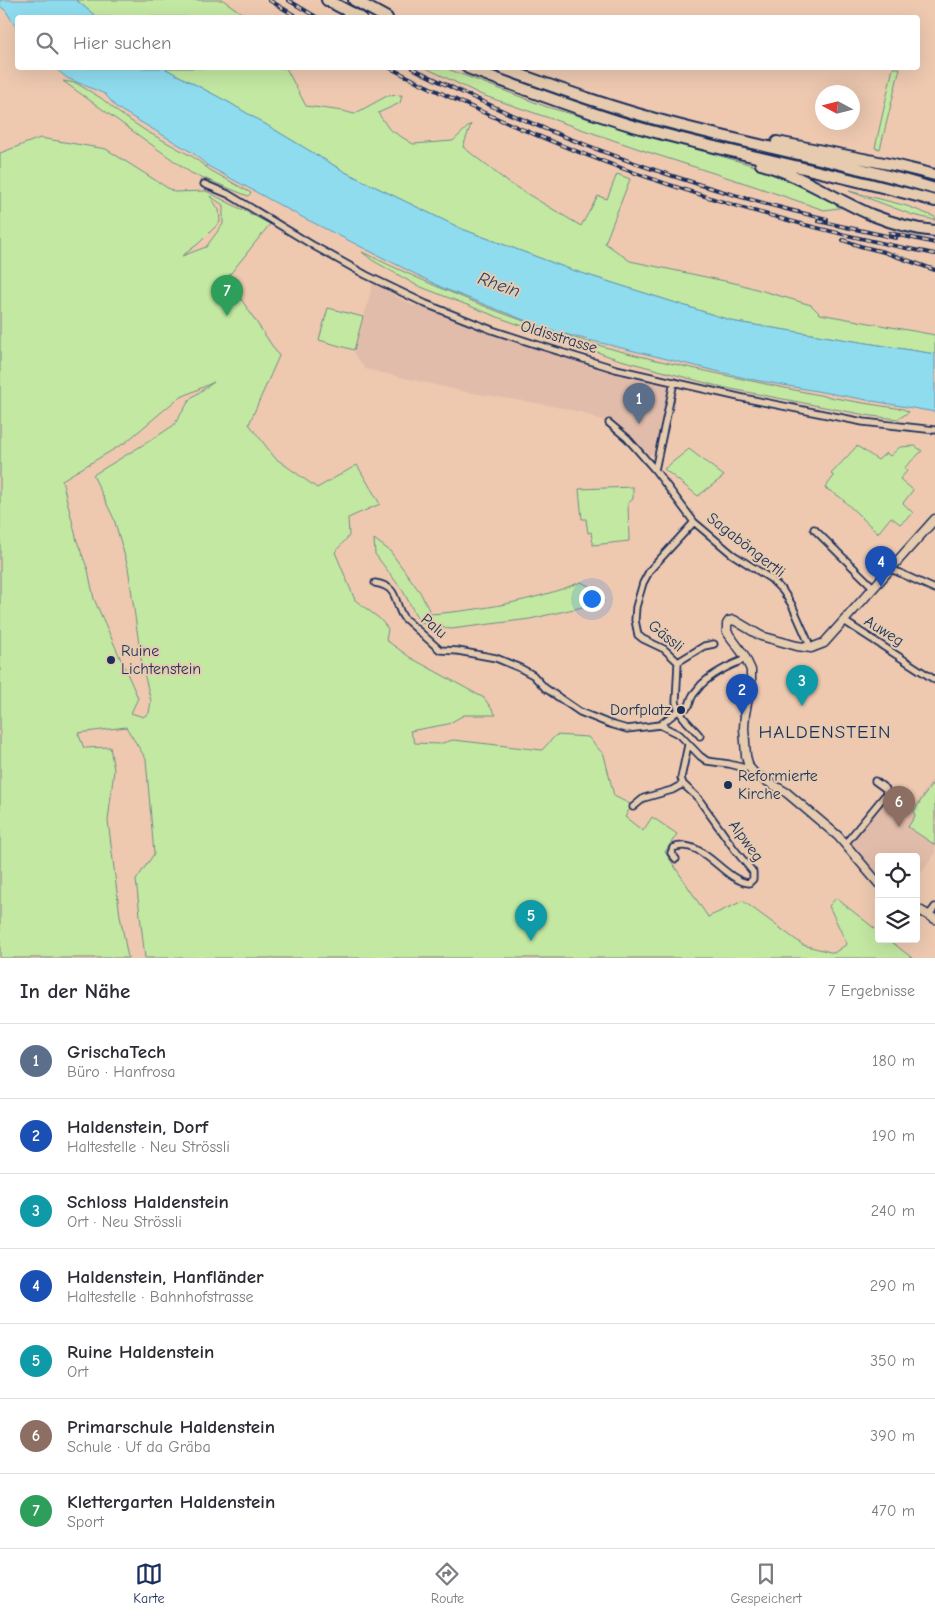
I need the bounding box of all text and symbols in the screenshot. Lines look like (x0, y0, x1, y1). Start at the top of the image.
search box (15, 15, 920, 70)
icon: search (33, 29, 61, 57)
text: Hier suchen (73, 32, 171, 54)
north arrow (815, 85, 860, 130)
water label: Rhein (475, 268, 523, 302)
pin: 7 (211, 275, 243, 316)
street label: Oldisstrasse (518, 317, 600, 357)
pin: 1 (623, 383, 655, 424)
street label: Sagaböngertli (703, 509, 789, 581)
pin: 4 (865, 546, 897, 587)
your location (579, 586, 605, 612)
street label: Palu (417, 610, 451, 642)
street label: Auweg (861, 612, 907, 650)
street label: Gässli (645, 616, 687, 656)
place label: Ruine Lichtenstein (121, 642, 201, 678)
marker: Ruine Lichtenstein (105, 654, 117, 666)
pin: 3 (786, 665, 818, 706)
pin: 2 (726, 674, 758, 715)
place label: Dorfplatz (610, 701, 671, 719)
marker: Dorfplatz (675, 704, 687, 716)
district label: HALDENSTEIN (759, 721, 892, 743)
place label: Reformierte Kirche (738, 767, 818, 803)
marker: Reformierte Kirche (722, 779, 734, 791)
pin: 6 (883, 786, 915, 827)
street label: Alpweg (725, 817, 767, 865)
map controls (875, 853, 920, 943)
button: locate (875, 853, 920, 898)
button: layers (875, 898, 920, 943)
pin: 5 (515, 900, 547, 941)
text: In der Nähe (20, 979, 130, 1003)
text: 7 Ergebnisse (828, 982, 915, 1000)
text: GrischaTech (67, 1041, 166, 1063)
text: 1 (33, 1052, 39, 1070)
text: 180 m (872, 1052, 915, 1070)
text: Büro · Hanfrosa (67, 1063, 176, 1081)
text: Haldenstein, Dorf (67, 1116, 208, 1138)
text: 2 (32, 1127, 40, 1145)
text: 190 m (872, 1127, 915, 1145)
text: Haltestelle · Neu Strössli (67, 1138, 230, 1156)
text: Schloss Haldenstein (67, 1191, 229, 1213)
text: 3 (32, 1202, 40, 1220)
text: 240 m (871, 1202, 915, 1220)
text: Ort · Neu Strössli (67, 1213, 182, 1231)
text: Haldenstein, Hanfländer (67, 1266, 264, 1288)
text: 4 (32, 1277, 40, 1295)
text: 290 m (870, 1277, 915, 1295)
text: Haltestelle · Bahnhofstrasse (67, 1288, 254, 1306)
text: Ruine Haldenstein (67, 1341, 214, 1363)
text: 5 (32, 1352, 40, 1370)
text: 350 m (870, 1352, 915, 1370)
text: Ort (67, 1363, 88, 1381)
text: Primarschule Haldenstein (67, 1416, 275, 1438)
text: 6 (32, 1427, 40, 1445)
text: 390 m (870, 1427, 915, 1445)
text: Schule · Uf da Gräba (67, 1438, 211, 1456)
text: Klettergarten Haldenstein (67, 1491, 275, 1513)
text: 7 (32, 1502, 40, 1520)
text: 470 m (871, 1502, 915, 1520)
text: Sport (67, 1513, 104, 1531)
tab: Karte (133, 1560, 164, 1607)
tab: Route (431, 1560, 464, 1607)
tab: Gespeichert (730, 1560, 802, 1607)

